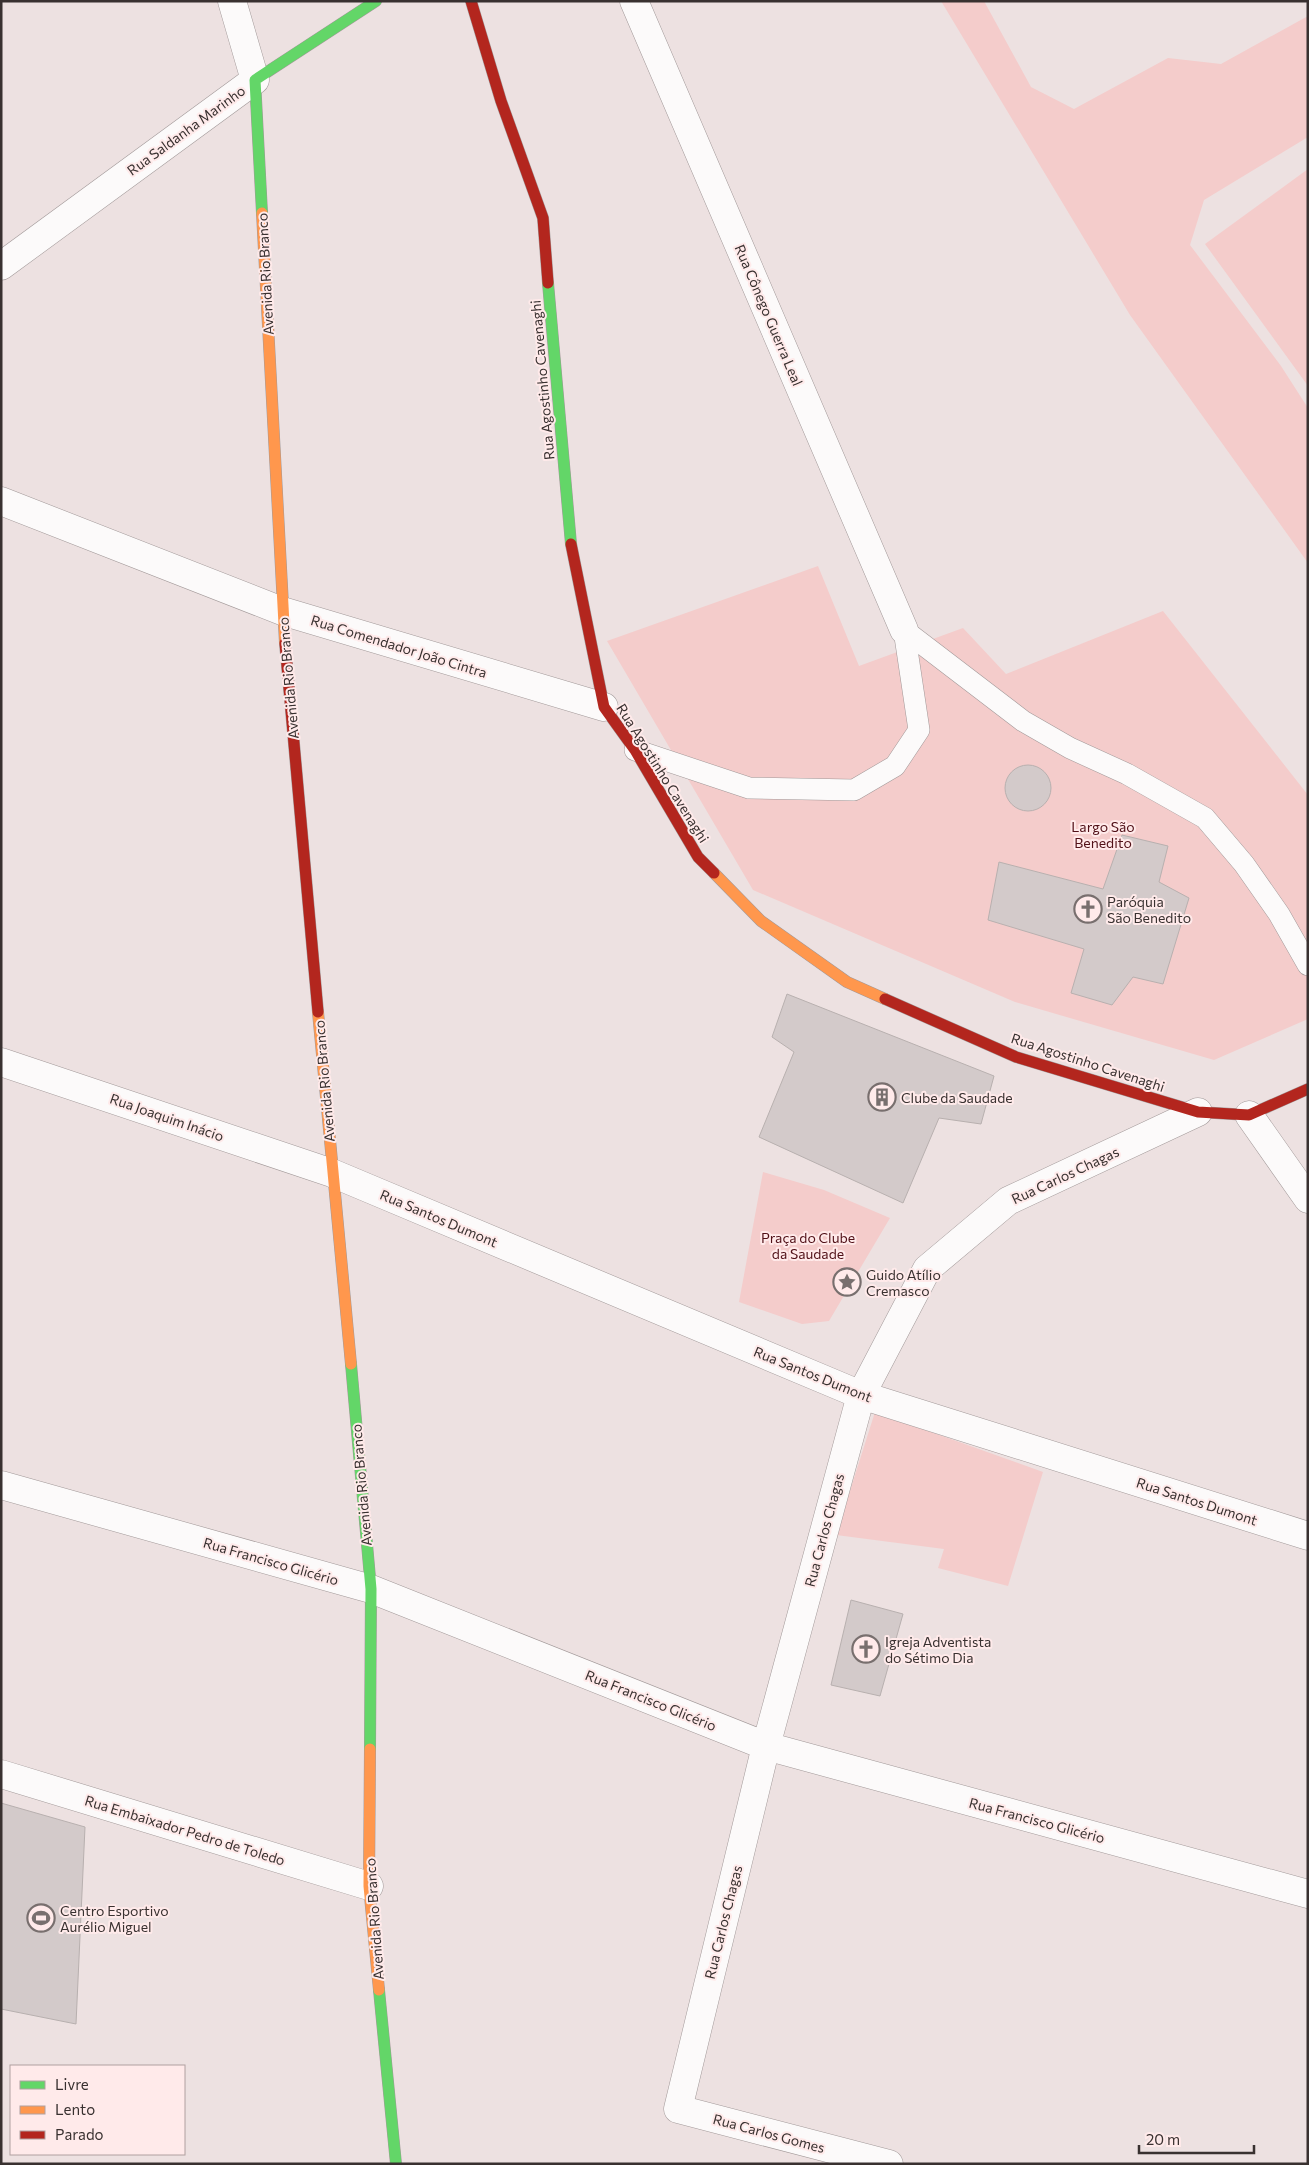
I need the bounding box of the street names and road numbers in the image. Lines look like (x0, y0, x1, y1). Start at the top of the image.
street label: Rua Saldanha Marinho (124, 81, 248, 179)
street label: Avenida Rio Branco (253, 212, 277, 336)
street label: Rua Cônego Guerra Leal (732, 242, 806, 388)
street label: Rua Agostinho Cavenaghi (527, 299, 557, 461)
street label: Rua Comendador João Cintra (309, 611, 489, 681)
street label: Avenida Rio Branco (274, 616, 302, 740)
street label: Rua Agostinho Cavenaghi (613, 700, 713, 846)
street label: Avenida Rio Branco (310, 1019, 338, 1143)
street label: Rua Agostinho Cavenaghi (1009, 1029, 1167, 1095)
street label: Rua Joaquim Inácio (108, 1090, 226, 1144)
street label: Rua Carlos Chagas (1009, 1143, 1121, 1207)
street label: Rua Santos Dumont (378, 1186, 501, 1251)
street label: Rua Santos Dumont (751, 1343, 875, 1406)
street label: Avenida Rio Branco (347, 1423, 375, 1547)
street label: Rua Carlos Chagas (801, 1471, 847, 1589)
street label: Rua Santos Dumont (1134, 1473, 1260, 1529)
street label: Rua Francisco Glicério (201, 1534, 341, 1588)
street label: Rua Francisco Glicério (583, 1666, 719, 1734)
street label: Rua Embaixador Pedro de Toledo (83, 1791, 287, 1869)
street label: Rua Francisco Glicério (967, 1794, 1107, 1846)
street label: Avenida Rio Branco (361, 1857, 387, 1981)
street label: Rua Carlos Chagas (701, 1863, 745, 1981)
street label: Rua Carlos Gomes (711, 2110, 827, 2156)

